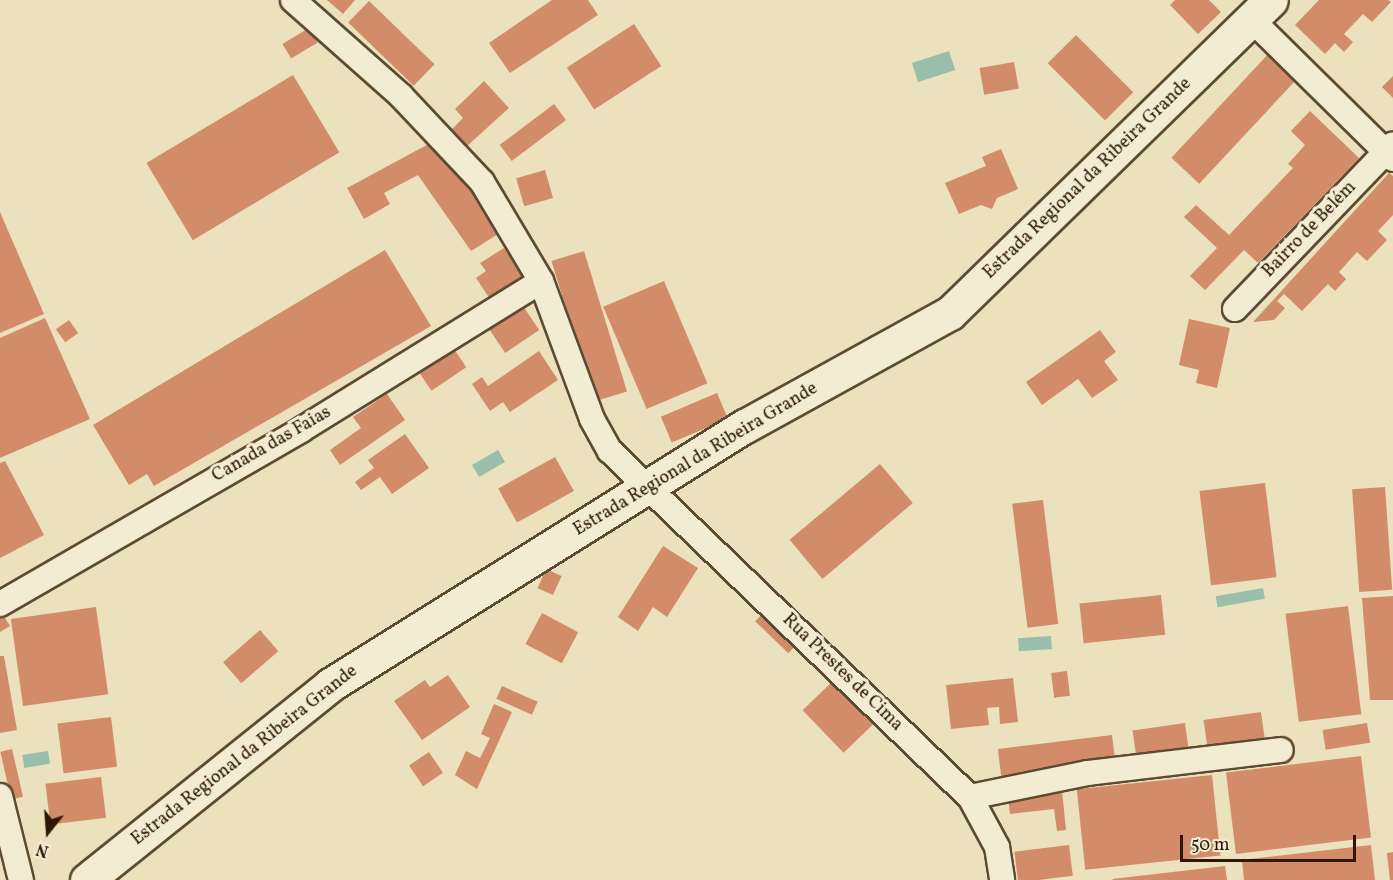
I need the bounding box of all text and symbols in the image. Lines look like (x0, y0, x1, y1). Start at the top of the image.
street label: Estrada Regional da Ribeira Grande (979, 74, 1197, 284)
street label: Bairro de Belém (1259, 177, 1361, 283)
street label: Estrada Regional da Ribeira Grande (570, 378, 822, 542)
street label: Canada das Faias (209, 402, 335, 488)
street label: Rua Prestes de Cima (777, 610, 907, 736)
street label: Estrada Regional da Ribeira Grande (128, 661, 362, 851)
north arrow (18, 802, 78, 862)
scale bar (1183, 823, 1358, 861)
text: 50 m (1191, 833, 1230, 858)
text: N (34, 837, 52, 861)

